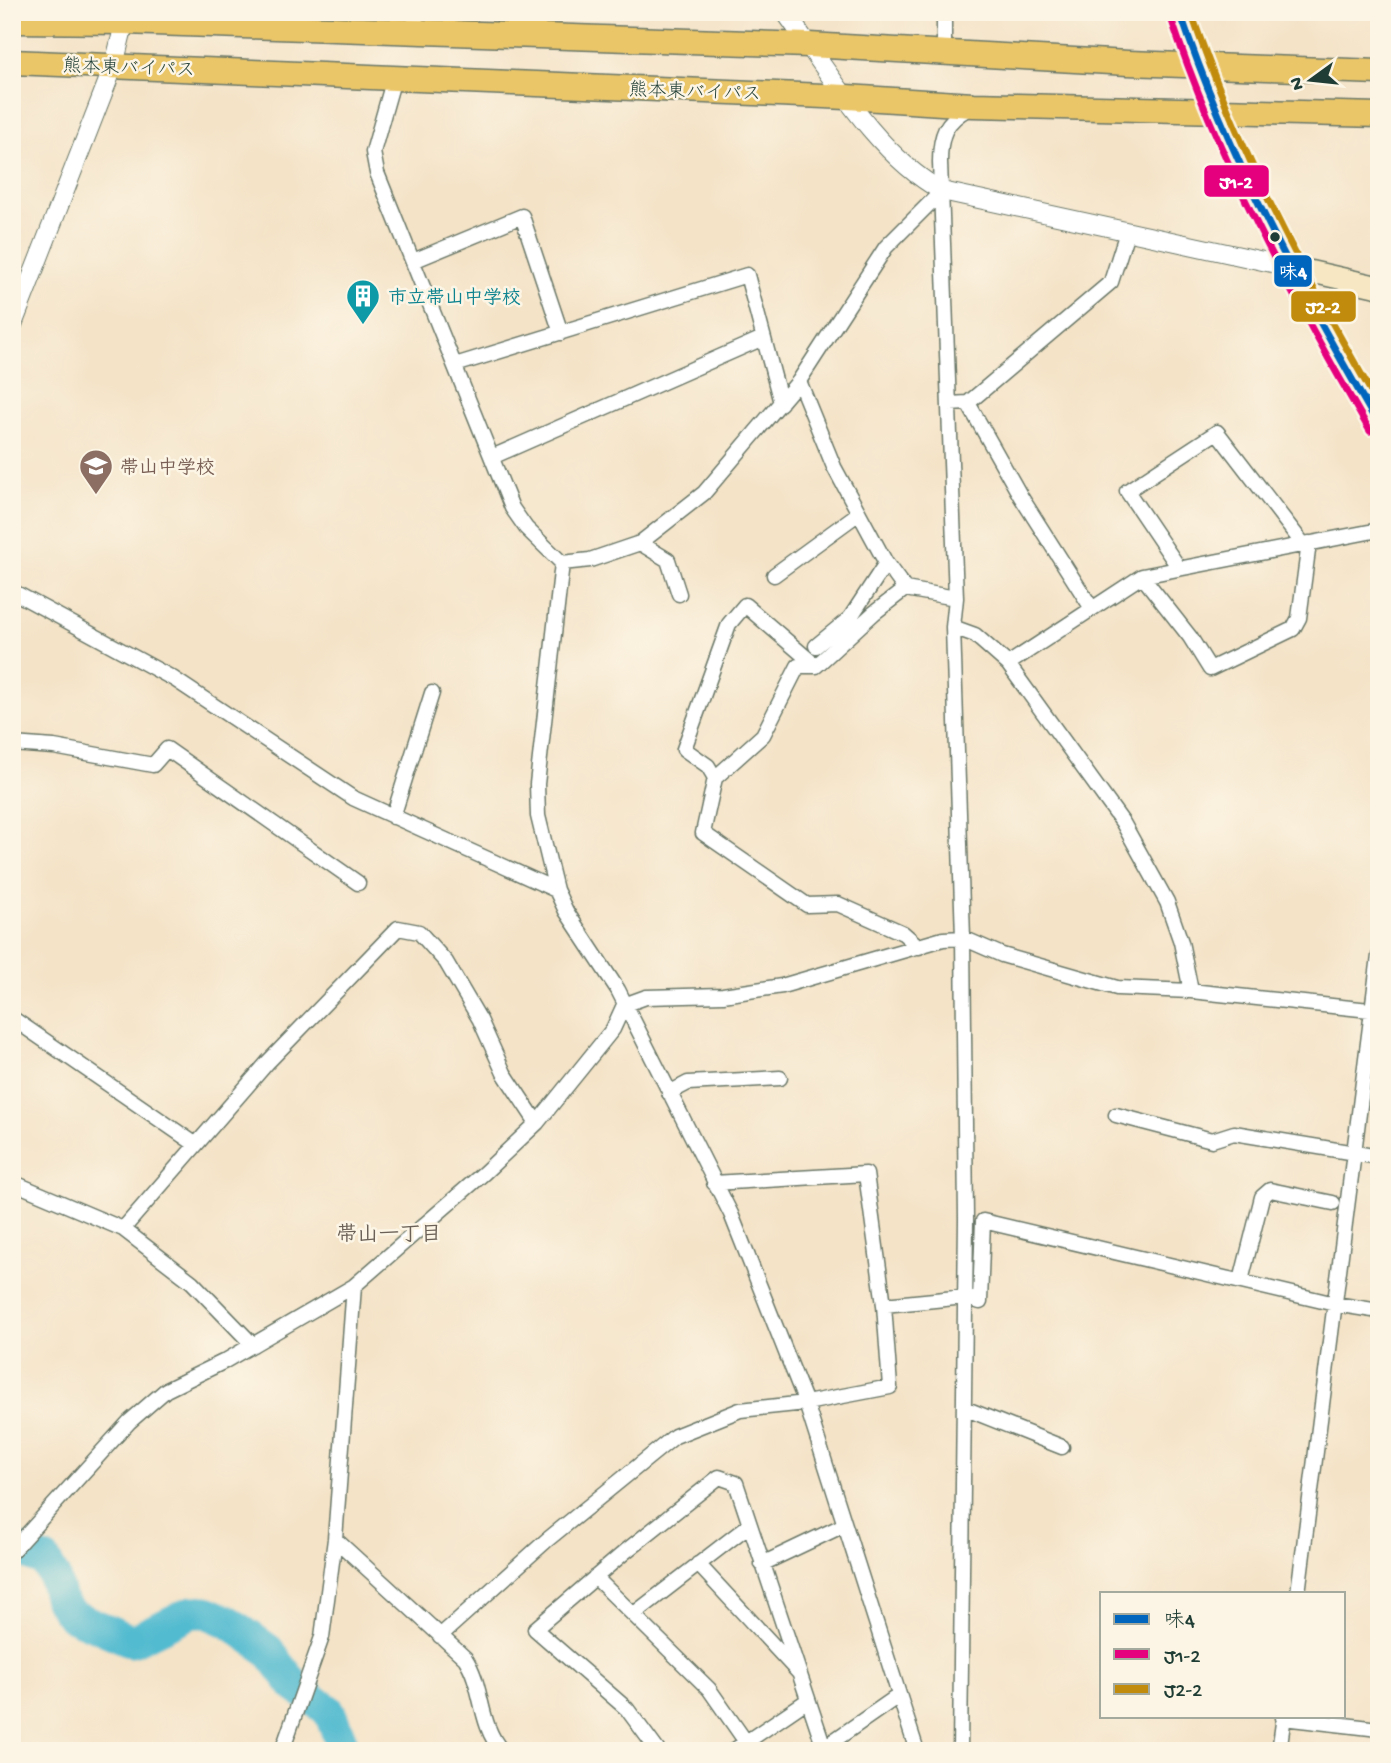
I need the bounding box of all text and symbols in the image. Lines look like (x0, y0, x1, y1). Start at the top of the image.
north arrow (1276, 46, 1346, 116)
street label: 熊本東バイパス (62, 55, 196, 83)
text: N (1285, 75, 1311, 92)
street label: 熊本東バイパス (628, 79, 762, 107)
line badge: J1-2 (1203, 164, 1270, 198)
text: J1-2 (1218, 173, 1253, 196)
unlabelled marker (1268, 230, 1282, 244)
line badge: 味4 (1273, 254, 1313, 288)
text: 味4 (1279, 262, 1308, 286)
building icon: 市立帯山中学校 (344, 277, 382, 326)
place label: 市立帯山中学校 (388, 287, 521, 311)
line badge: J2-2 (1290, 290, 1357, 323)
text: J2-2 (1305, 298, 1341, 321)
school or university icon: 帯山中学校 (77, 447, 115, 496)
place label: 帯山中学校 (120, 457, 215, 481)
district label: 帯山一丁目 (337, 1222, 442, 1249)
legend (1100, 1592, 1346, 1718)
text: 味4 (1164, 1608, 1195, 1635)
text: J1-2 (1164, 1646, 1201, 1671)
text: J2-2 (1164, 1680, 1202, 1705)

